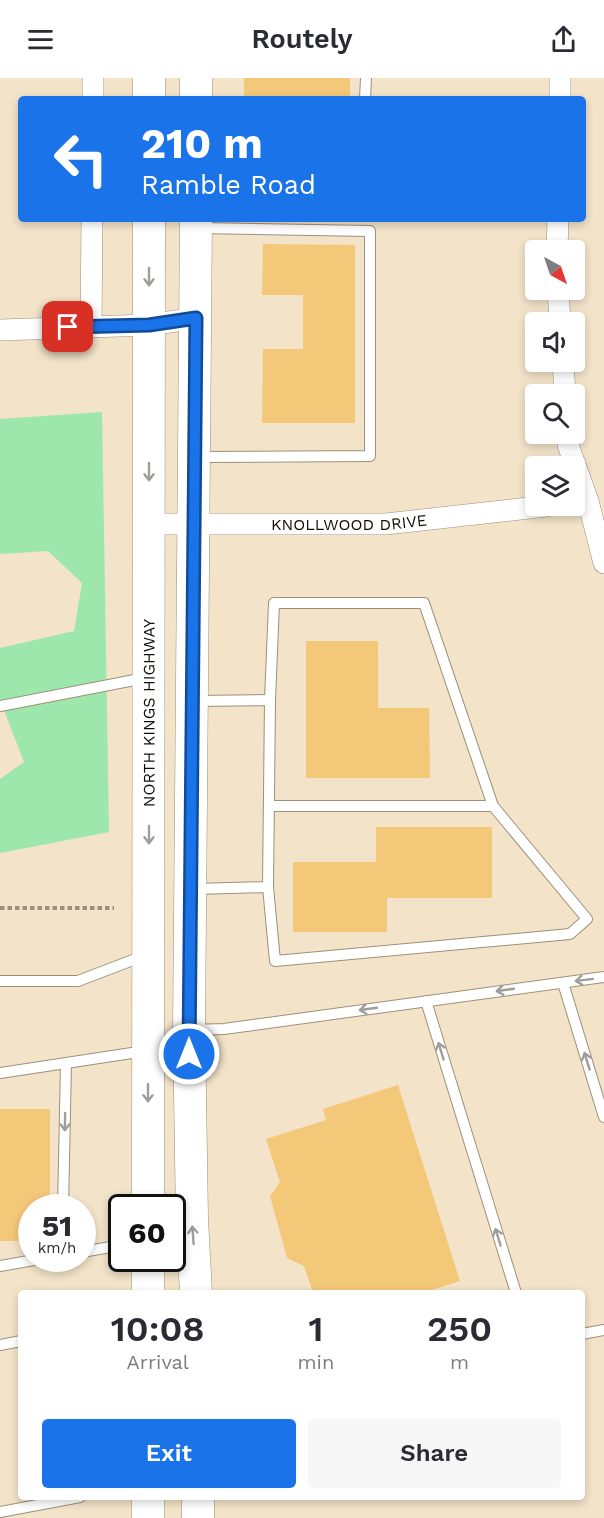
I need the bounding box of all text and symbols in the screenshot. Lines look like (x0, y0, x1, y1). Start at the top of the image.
icon: menu (24, 23, 57, 56)
text: Routely (251, 23, 353, 55)
icon: share (547, 23, 580, 56)
text: 210 m (141, 119, 263, 168)
icon: left (42, 120, 120, 198)
text: Ramble Road (141, 169, 316, 201)
north arrow (525, 240, 585, 300)
map controls (525, 240, 585, 516)
one-way arrow (143, 267, 155, 287)
pin (42, 301, 93, 352)
icon: arrive (51, 310, 84, 343)
button: sound (525, 312, 585, 372)
button: search (525, 384, 585, 444)
button: layers (525, 456, 585, 516)
one-way arrow (143, 462, 155, 482)
street label: KNOLLWOOD DRIVE (271, 510, 428, 534)
street label: NORTH KINGS HIGHWAY (139, 619, 158, 807)
one-way arrow (143, 825, 155, 845)
one-way arrow (574, 975, 594, 986)
one-way arrow (496, 985, 516, 996)
one-way arrow (359, 1004, 379, 1015)
position arrow (157, 1022, 221, 1086)
one-way arrow (435, 1042, 446, 1061)
one-way arrow (581, 1052, 592, 1071)
one-way arrow (142, 1083, 154, 1103)
one-way arrow (59, 1111, 71, 1131)
speed limit sign: 60 (108, 1194, 186, 1272)
text: 51 (42, 1208, 72, 1243)
one-way arrow (188, 1225, 199, 1245)
one-way arrow (492, 1228, 503, 1247)
text: km/h (38, 1239, 76, 1257)
text: 10:08 (111, 1308, 205, 1350)
text: 1 (308, 1308, 323, 1350)
text: 250 (427, 1308, 492, 1350)
text: Arrival (127, 1350, 189, 1374)
text: min (298, 1350, 334, 1374)
text: m (450, 1350, 469, 1374)
button: Exit (42, 1419, 296, 1488)
button: Share (308, 1419, 561, 1488)

